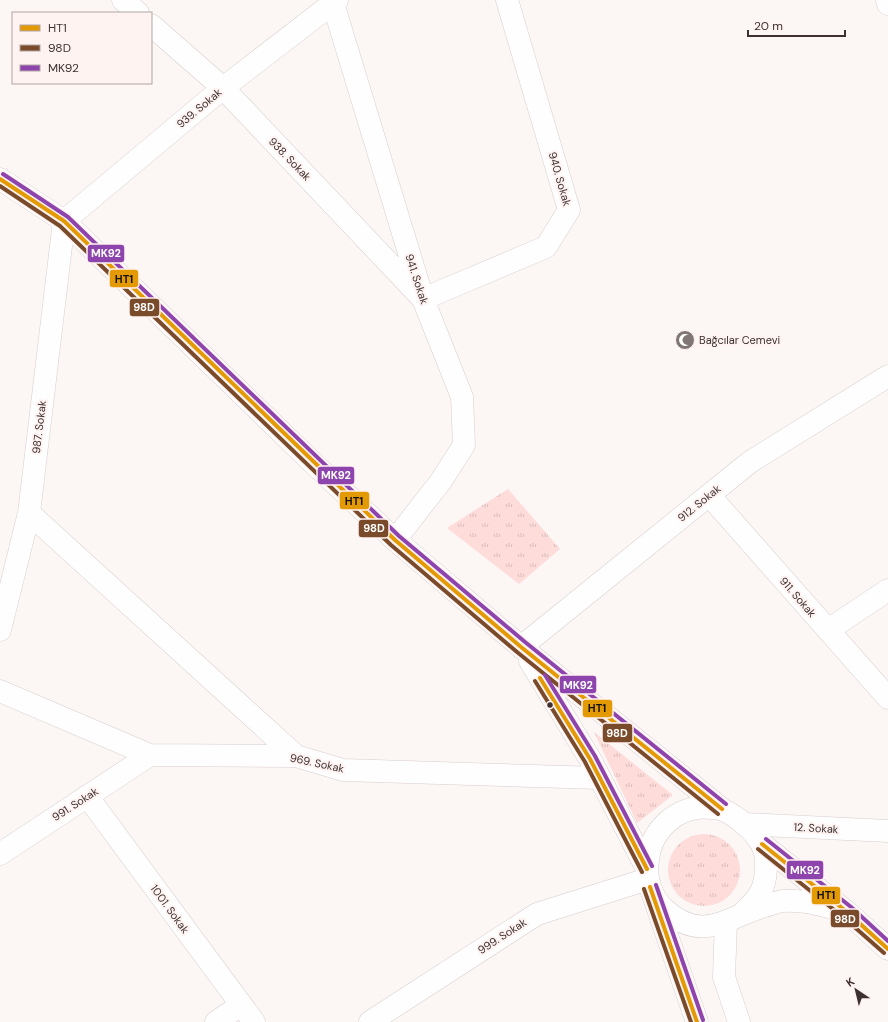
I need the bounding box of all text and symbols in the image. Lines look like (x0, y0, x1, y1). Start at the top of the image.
legend (12, 12, 152, 84)
scale bar (748, 12, 845, 38)
text: 20 m (754, 18, 783, 34)
text: HT1 (48, 20, 67, 36)
text: 98D (48, 40, 71, 56)
text: MK92 (48, 60, 79, 76)
street label: 939. Sokak (174, 85, 225, 131)
street label: 938. Sokak (266, 134, 314, 184)
street label: 940. Sokak (546, 150, 575, 208)
line badge: MK92 (87, 244, 125, 263)
text: MK92 (91, 246, 121, 260)
street label: 941. Sokak (402, 252, 432, 306)
line badge: HT1 (109, 269, 139, 288)
text: HT1 (115, 272, 133, 286)
line badge: 98D (129, 298, 160, 317)
text: 98D (133, 300, 155, 314)
mosque icon: Bağcılar Cemevi (674, 329, 696, 351)
place label: Bağcılar Cemevi (699, 333, 780, 347)
street label: 987. Sokak (29, 399, 49, 454)
line badge: MK92 (317, 466, 355, 485)
text: MK92 (321, 468, 351, 482)
street label: 912. Sokak (675, 481, 724, 525)
line badge: HT1 (339, 491, 370, 510)
text: HT1 (345, 494, 363, 508)
line badge: 98D (358, 519, 389, 538)
text: 98D (363, 521, 385, 535)
street label: 911. Sokak (777, 574, 820, 620)
line badge: MK92 (559, 675, 597, 694)
text: MK92 (563, 678, 593, 692)
line badge: HT1 (582, 699, 613, 718)
unlabelled marker (545, 700, 555, 710)
text: HT1 (588, 701, 606, 715)
line badge: 98D (602, 723, 633, 743)
text: 98D (606, 726, 628, 740)
street label: 969. Sokak (289, 750, 346, 776)
street label: 991. Sokak (49, 784, 101, 824)
street label: 12. Sokak (793, 820, 839, 836)
line badge: MK92 (786, 860, 824, 880)
text: MK92 (790, 863, 820, 877)
street label: 1001. Sokak (148, 882, 193, 937)
line badge: HT1 (811, 886, 841, 905)
text: HT1 (817, 888, 835, 902)
line badge: 98D (830, 909, 860, 928)
text: 98D (834, 912, 856, 926)
street label: 999. Sokak (475, 915, 529, 957)
north arrow (836, 970, 876, 1010)
text: K (843, 974, 857, 990)

